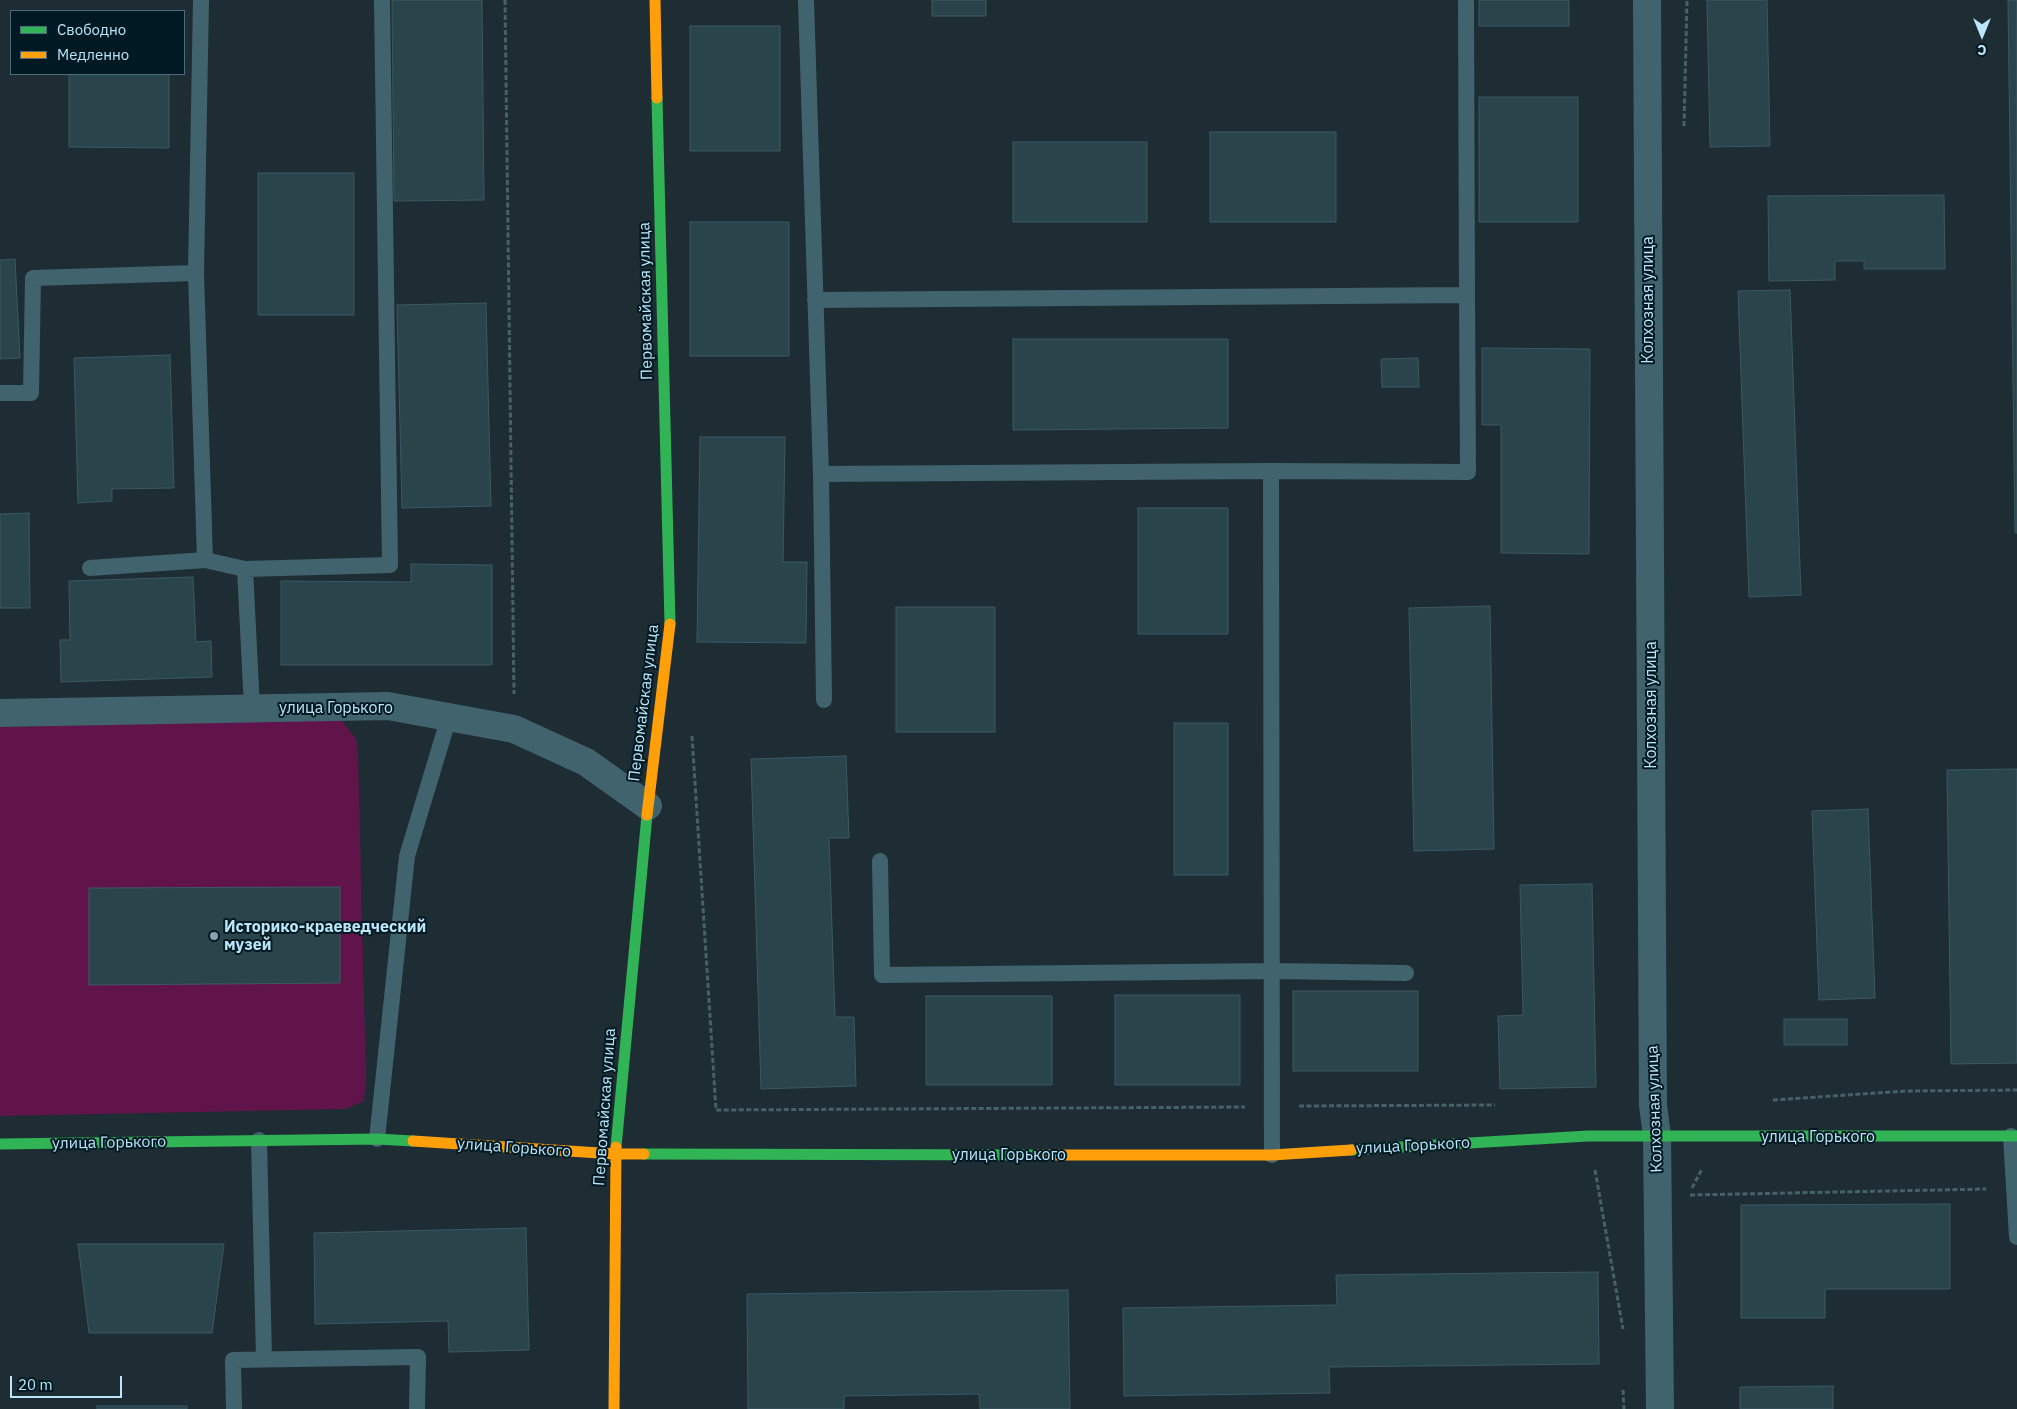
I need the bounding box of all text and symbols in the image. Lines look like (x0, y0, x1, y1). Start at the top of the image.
legend (10, 10, 185, 75)
north arrow (1957, 10, 2007, 60)
text: Свободно (57, 20, 126, 39)
text: С (1977, 41, 1987, 59)
text: Медленно (57, 45, 129, 64)
street label: Первомайская улица (635, 222, 657, 380)
street label: Колхозная улица (1638, 236, 1658, 364)
street label: Первомайская улица (625, 623, 663, 783)
street label: Колхозная улица (1641, 641, 1661, 769)
street label: улица Горького (279, 698, 393, 718)
place label: Историко-краеведческий музей (224, 917, 426, 955)
marker: Историко-краеведческий музей (208, 930, 220, 942)
street label: Первомайская улица (590, 1028, 620, 1186)
street label: Колхозная улица (1643, 1045, 1667, 1173)
street label: улица Горького (1761, 1127, 1875, 1147)
street label: улица Горького (52, 1132, 166, 1154)
street label: улица Горького (1355, 1133, 1471, 1159)
street label: улица Горького (456, 1134, 572, 1162)
street label: улица Горького (952, 1145, 1066, 1165)
scale bar (12, 1366, 125, 1398)
text: 20 m (18, 1375, 53, 1394)

